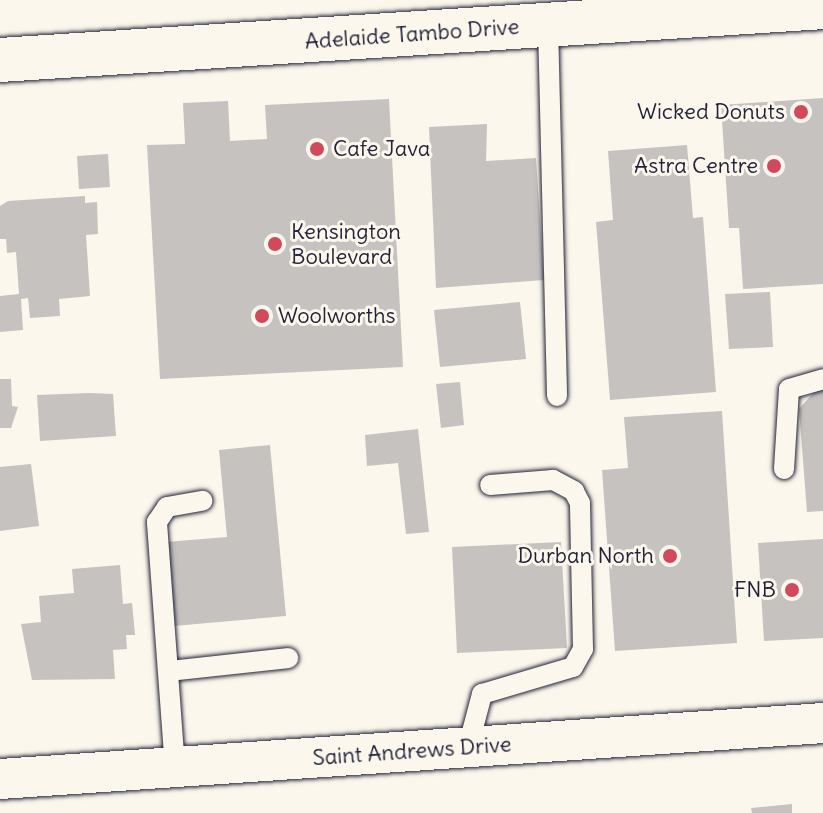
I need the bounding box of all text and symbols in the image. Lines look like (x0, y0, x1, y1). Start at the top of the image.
street label: Adelaide Tambo Drive (304, 13, 520, 55)
place label: Wicked Donuts (637, 99, 785, 125)
marker: Wicked Donuts (792, 103, 810, 121)
place label: Cafe Java (333, 136, 430, 162)
marker: Cafe Java (308, 140, 326, 158)
place label: Astra Centre (634, 153, 758, 179)
marker: Astra Centre (765, 157, 783, 175)
place label: Kensington Boulevard (291, 218, 401, 270)
marker: Kensington Boulevard (266, 235, 284, 253)
place label: Woolworths (278, 303, 396, 329)
marker: Woolworths (253, 307, 271, 325)
place label: Durban North (517, 543, 654, 569)
marker: Durban North (661, 547, 679, 565)
place label: FNB (734, 577, 776, 603)
marker: FNB (783, 581, 801, 599)
street label: Saint Andrews Drive (312, 731, 512, 771)

